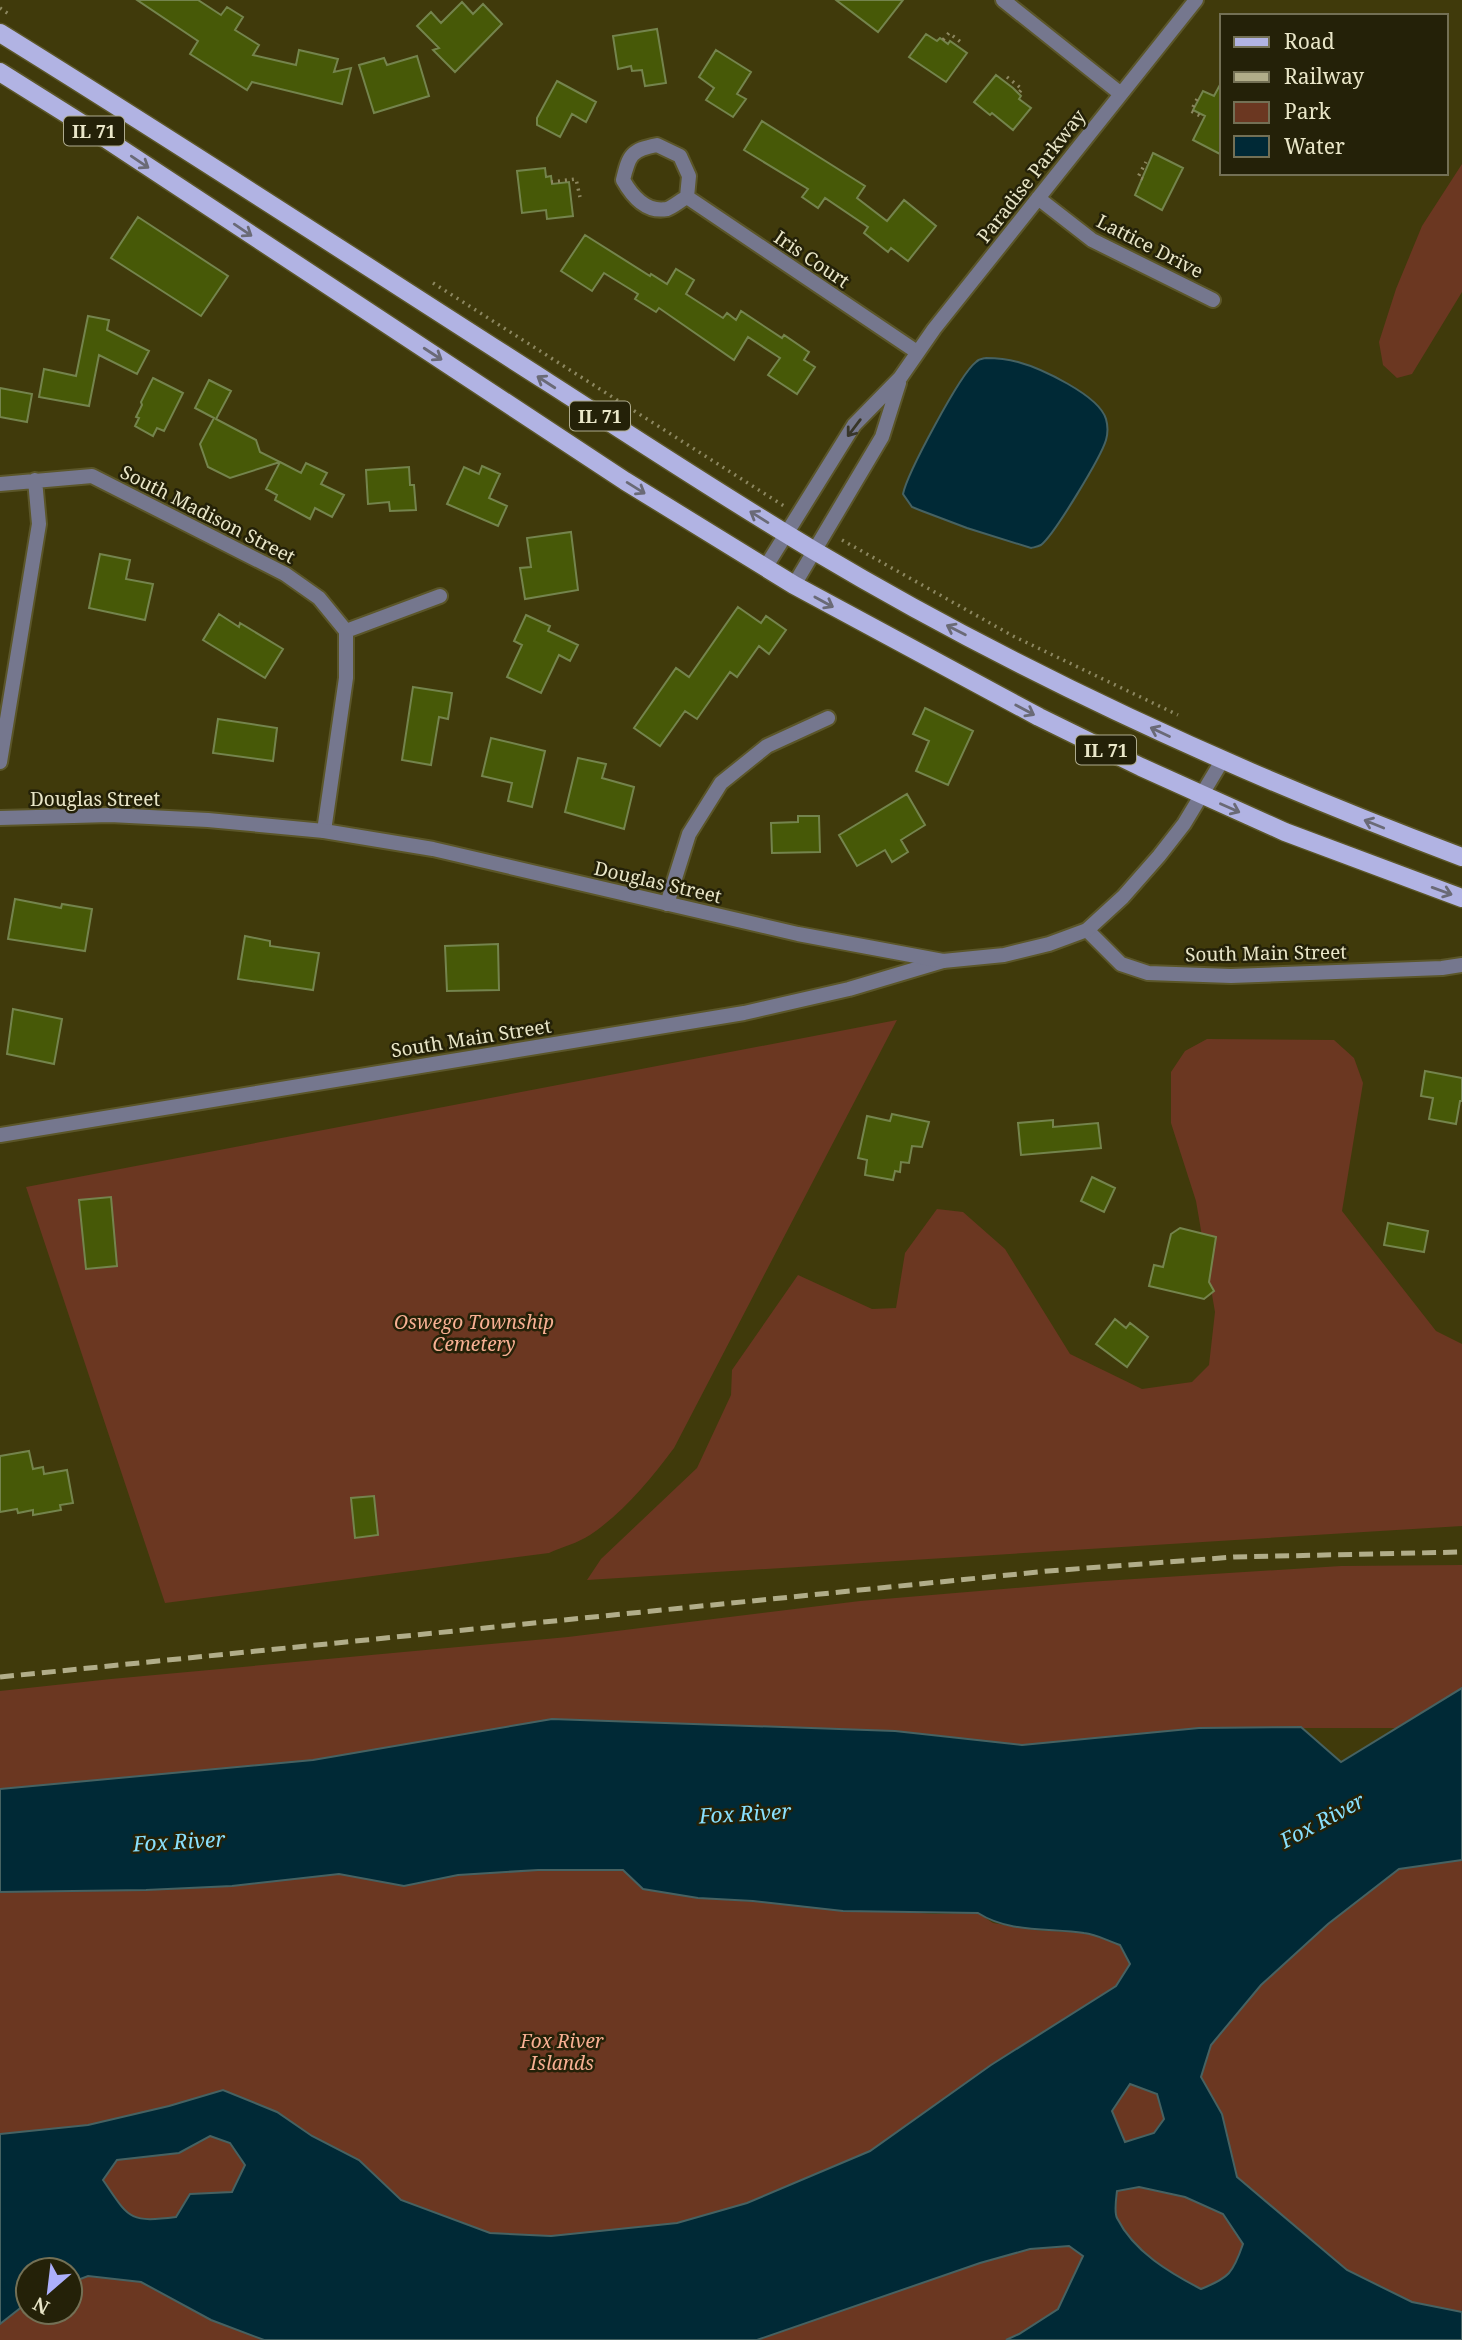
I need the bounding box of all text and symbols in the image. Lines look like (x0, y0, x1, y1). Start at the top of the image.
legend (1220, 14, 1448, 175)
text: Road (1284, 27, 1335, 55)
text: Railway (1284, 62, 1364, 90)
text: Park (1284, 97, 1331, 125)
street label: Paradise Parkway (971, 104, 1091, 248)
road number: IL 71 (64, 116, 124, 146)
text: Water (1284, 132, 1345, 160)
one-way arrow (130, 154, 149, 169)
street label: Lattice Drive (1092, 208, 1208, 284)
one-way arrow (232, 224, 252, 238)
street label: Iris Court (769, 224, 855, 294)
one-way arrow (423, 348, 443, 362)
one-way arrow (537, 374, 557, 388)
road number: IL 71 (570, 402, 630, 430)
one-way arrow (846, 418, 861, 437)
street label: South Madison Street (116, 459, 300, 570)
one-way arrow (626, 481, 646, 495)
one-way arrow (750, 509, 769, 524)
one-way arrow (814, 595, 834, 609)
one-way arrow (947, 622, 967, 636)
one-way arrow (1014, 703, 1035, 717)
one-way arrow (1150, 724, 1171, 738)
road number: IL 71 (1076, 736, 1136, 764)
street label: Douglas Street (30, 786, 160, 812)
one-way arrow (1219, 802, 1240, 815)
one-way arrow (1364, 816, 1385, 829)
street label: Douglas Street (592, 855, 725, 909)
one-way arrow (1430, 886, 1452, 898)
street label: South Main Street (1185, 939, 1347, 967)
street label: South Main Street (389, 1012, 553, 1063)
park label: Oswego Township Cemetery (394, 1309, 554, 1357)
water label: Fox River (1274, 1786, 1369, 1855)
water label: Fox River (697, 1797, 792, 1829)
water label: Fox River (131, 1825, 226, 1857)
park label: Fox River Islands (519, 2028, 604, 2076)
north arrow (14, 2256, 84, 2326)
text: N (28, 2291, 54, 2321)

